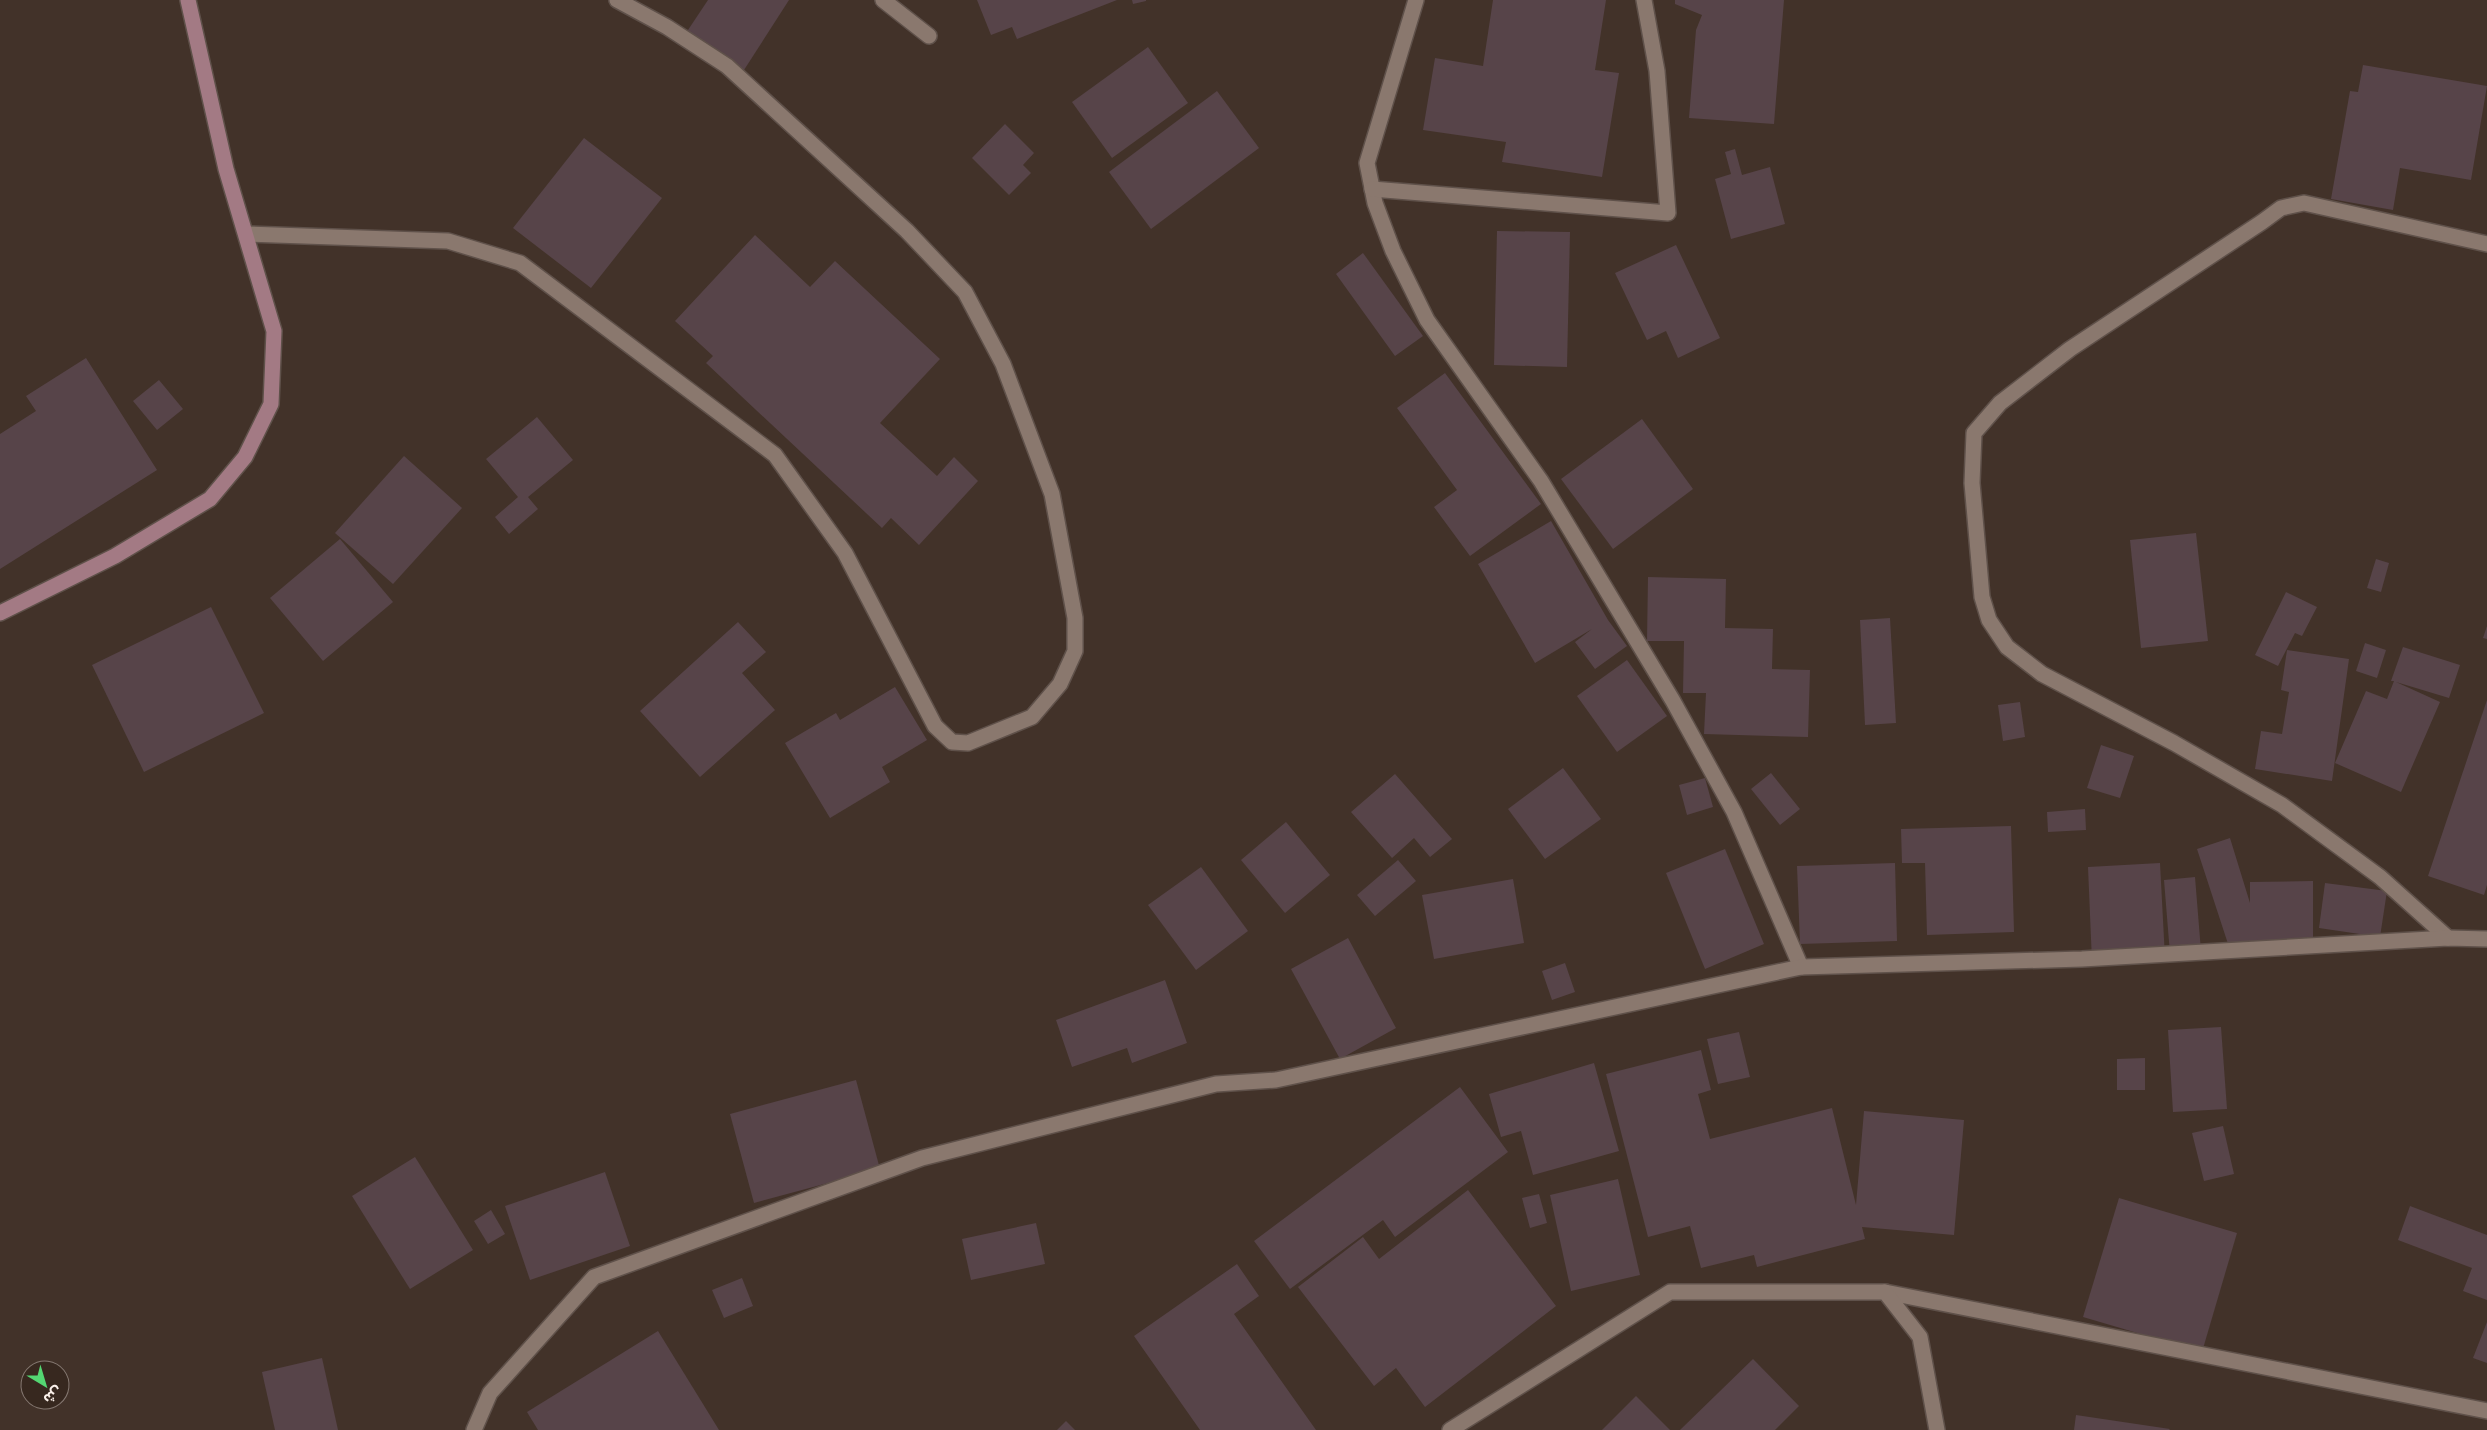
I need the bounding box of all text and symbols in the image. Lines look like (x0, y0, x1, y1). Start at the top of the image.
north arrow (20, 1360, 70, 1410)
text: ش (41, 1383, 65, 1407)

